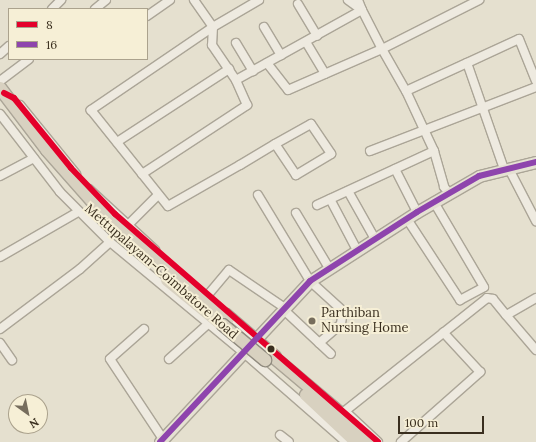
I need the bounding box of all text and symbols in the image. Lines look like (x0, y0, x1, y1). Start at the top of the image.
legend (8, 8, 148, 60)
text: 8 (46, 17, 53, 32)
text: 16 (46, 37, 57, 52)
street label: Mettupalayam-Coimbatore Road (81, 201, 241, 343)
place label: Parthiban Nursing Home (321, 306, 409, 337)
marker: Parthiban Nursing Home (306, 315, 318, 327)
unlabelled marker (266, 344, 276, 354)
north arrow (8, 394, 48, 434)
scale bar (400, 408, 486, 434)
text: N (27, 415, 41, 431)
text: 100 m (405, 415, 438, 430)

